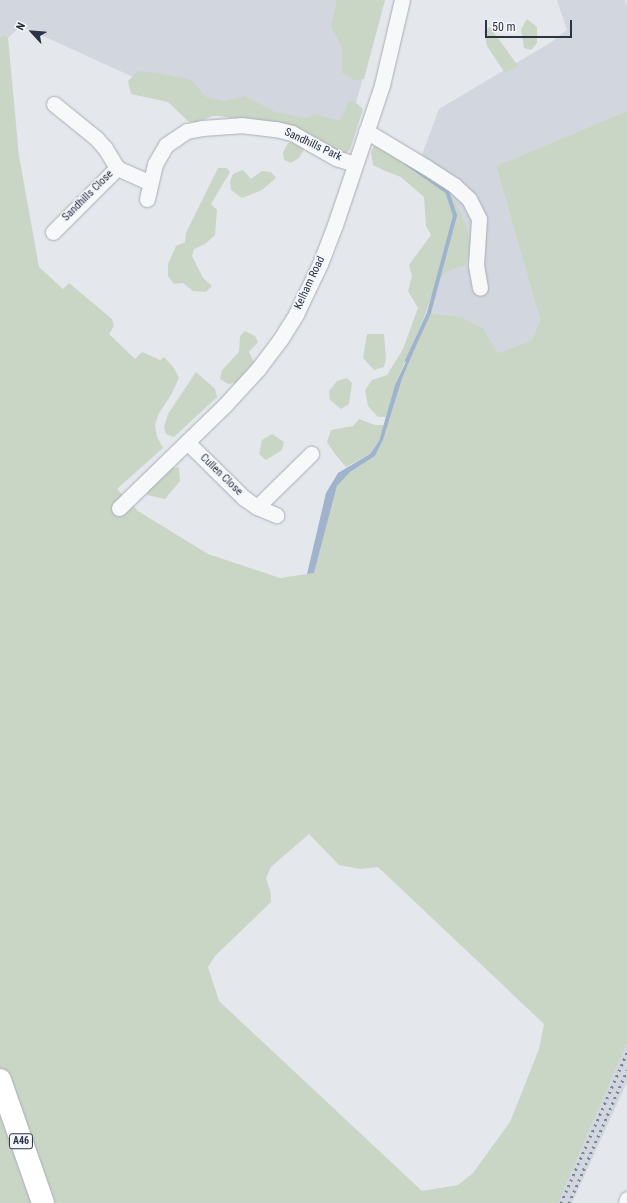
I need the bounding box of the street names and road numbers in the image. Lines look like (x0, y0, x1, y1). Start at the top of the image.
street label: Sandhills Park (282, 126, 344, 164)
street label: Sandhills Close (60, 168, 116, 224)
street label: Kelham Road (292, 254, 328, 312)
street label: Cullen Close (197, 451, 245, 499)
road number: A46 (8, 1133, 34, 1149)

